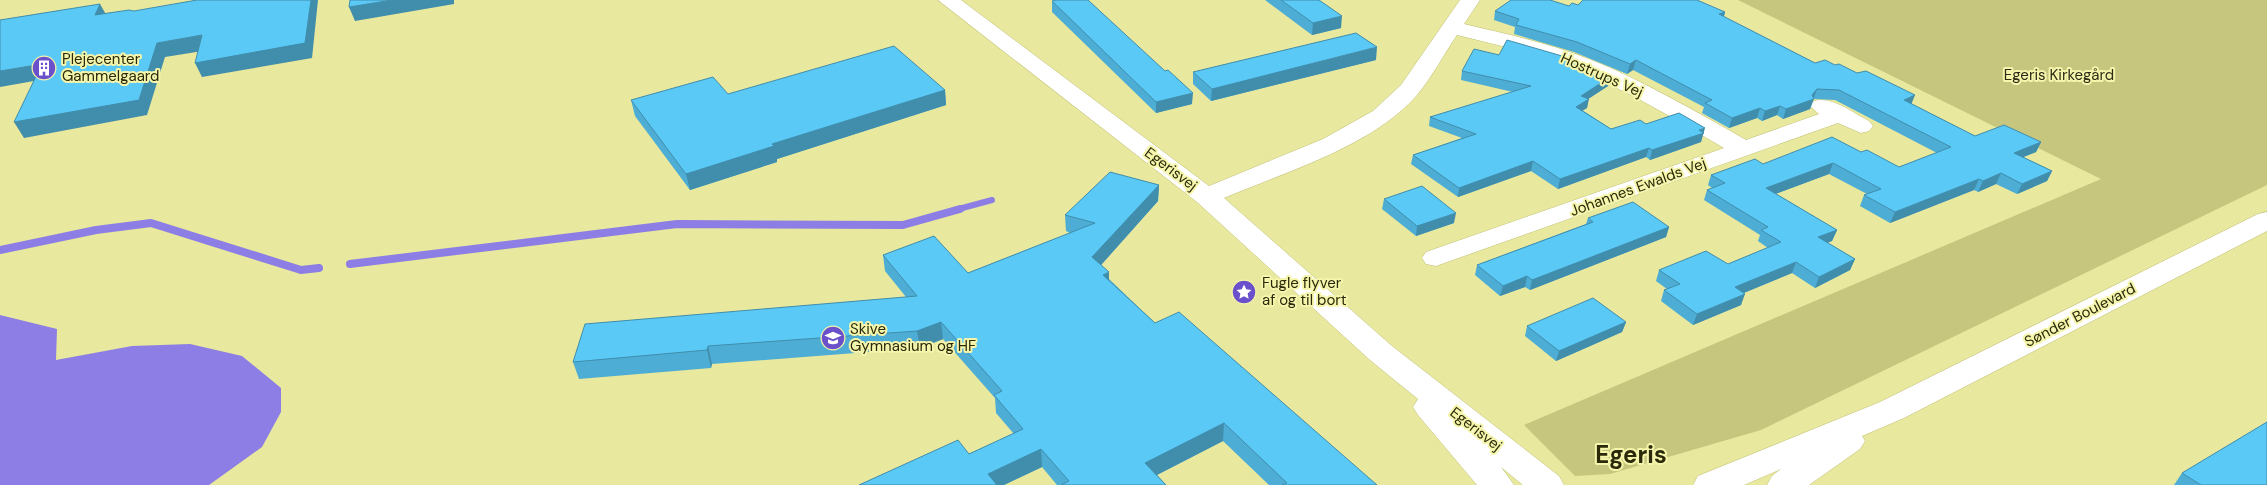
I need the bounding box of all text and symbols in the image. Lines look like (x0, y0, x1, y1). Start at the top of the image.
street label: Hostrups Vej (1558, 48, 1646, 102)
place label: Plejecenter Gammelgaard (62, 49, 160, 86)
building icon: Plejecenter Gammelgaard (31, 55, 57, 81)
park label: Egeris Kirkegård (2004, 65, 2114, 85)
street label: Egerisvej (1141, 143, 1201, 195)
street label: Johannes Ewalds Vej (1567, 153, 1709, 221)
place label: Fugle flyver af og til bort (1262, 273, 1347, 310)
street label: Sønder Boulevard (2021, 278, 2139, 352)
place icon: Fugle flyver af og til bort (1231, 279, 1257, 305)
place label: Skive Gymnasium og HF (850, 319, 976, 356)
school or university icon: Skive Gymnasium og HF (820, 325, 846, 351)
street label: Egerisvej (1446, 402, 1506, 456)
district label: Egeris (1595, 439, 1667, 470)

